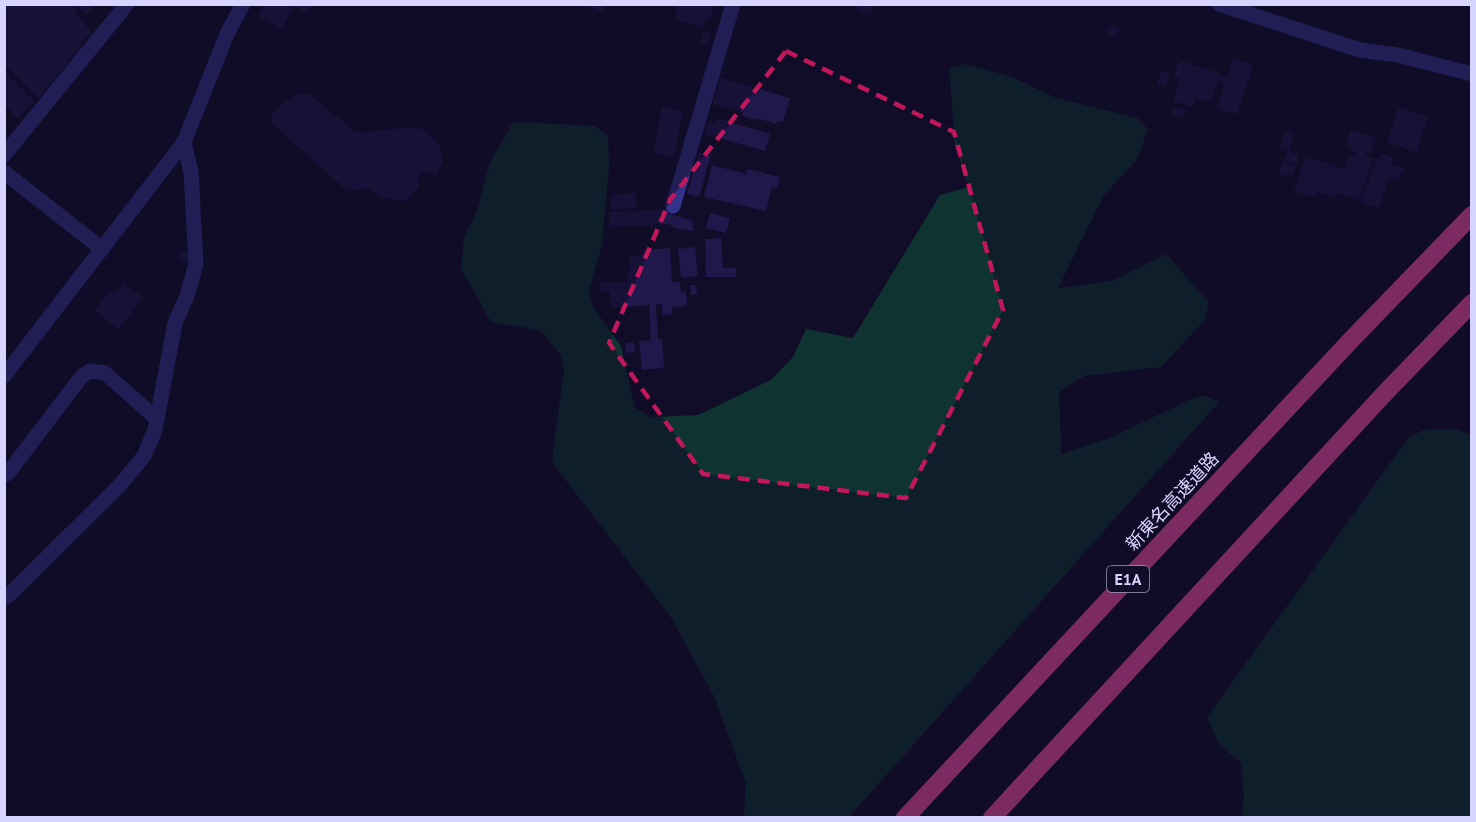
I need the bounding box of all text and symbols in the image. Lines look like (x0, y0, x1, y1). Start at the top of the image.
street label: 新東名高速道路 (1121, 447, 1223, 555)
road number: E1A (1107, 566, 1149, 592)

